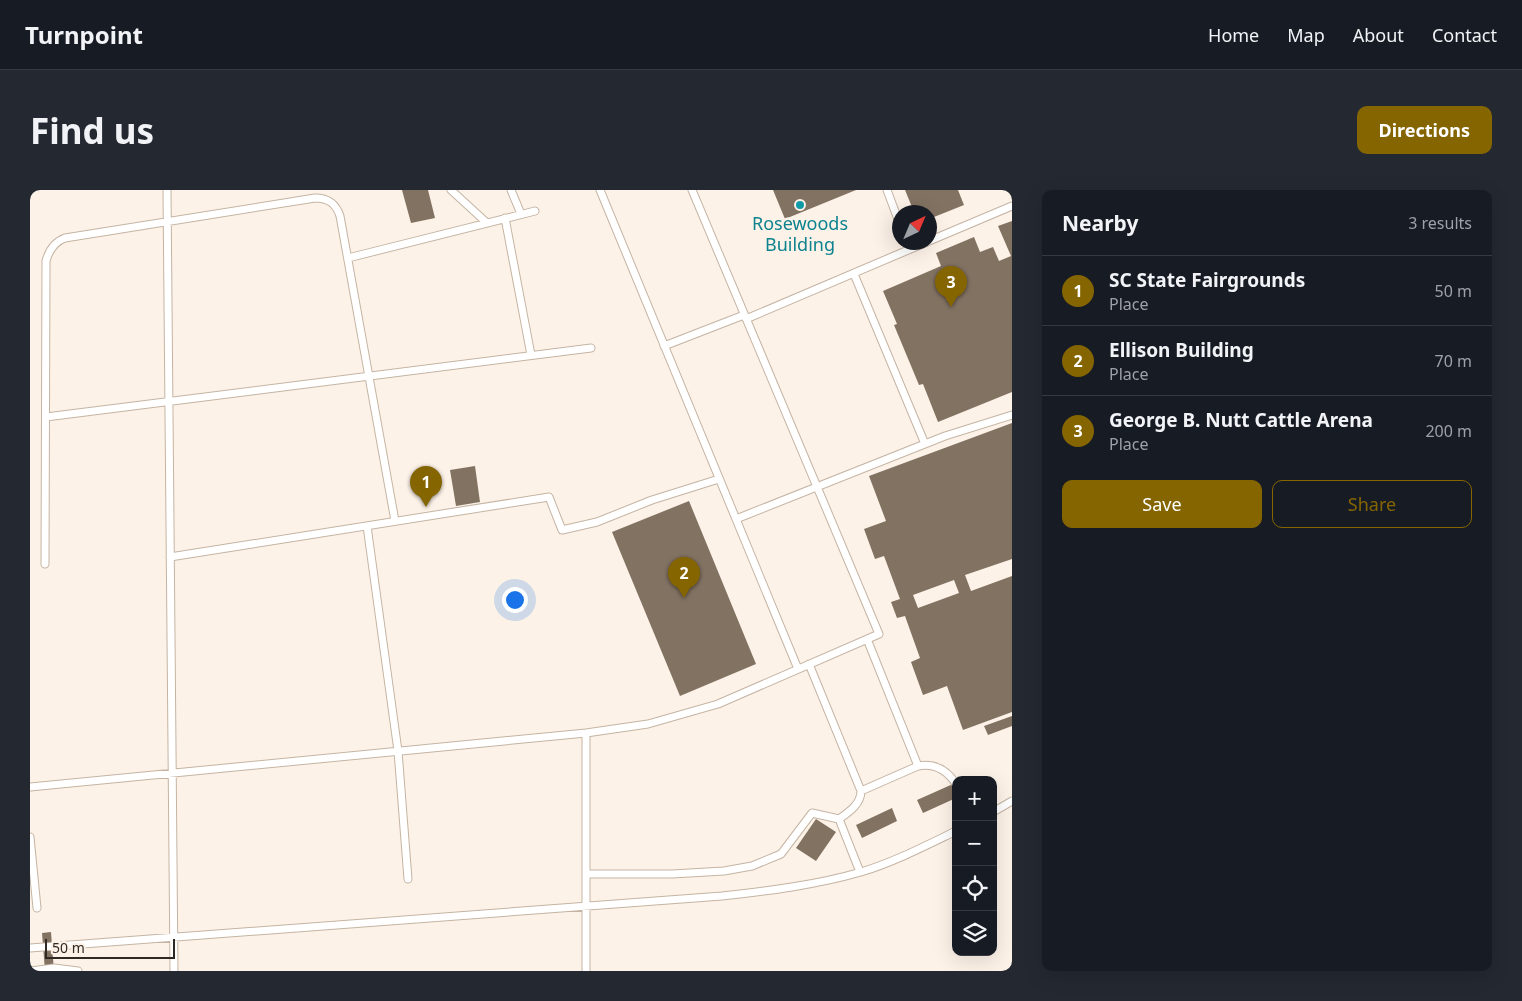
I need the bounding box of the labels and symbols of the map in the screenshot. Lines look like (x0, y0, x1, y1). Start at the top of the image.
marker: Rosewoods Building (794, 199, 806, 211)
north arrow (892, 205, 937, 250)
place label: Rosewoods Building (752, 211, 848, 256)
pin: 3 (935, 266, 967, 307)
pin: 1 (410, 466, 442, 507)
pin: 2 (668, 557, 700, 598)
your location (502, 587, 528, 613)
scale bar (45, 936, 175, 959)

